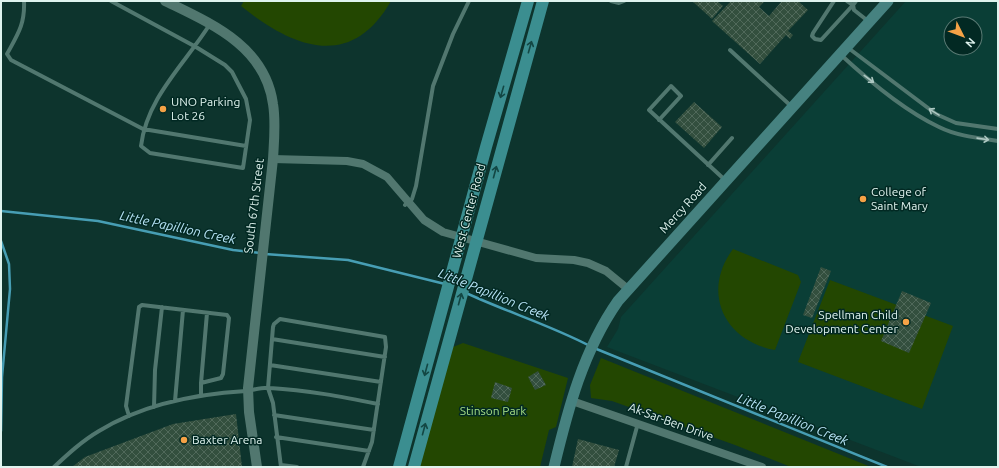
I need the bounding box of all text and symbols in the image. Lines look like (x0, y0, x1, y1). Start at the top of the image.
north arrow (943, 16, 983, 56)
text: N (963, 36, 978, 50)
one-way arrow (527, 40, 534, 53)
one-way arrow (864, 75, 875, 84)
one-way arrow (498, 86, 505, 99)
place label: UNO Parking Lot 26 (171, 95, 240, 122)
marker: UNO Parking Lot 26 (158, 104, 168, 114)
one-way arrow (929, 108, 940, 116)
one-way arrow (976, 135, 989, 143)
street label: South 67th Street (241, 157, 266, 254)
street label: West Center Road (450, 162, 487, 260)
one-way arrow (492, 165, 499, 178)
street label: Mercy Road (657, 180, 709, 236)
place label: College of Saint Mary (871, 185, 928, 212)
marker: College of Saint Mary (858, 194, 868, 204)
water label: Little Papillion Creek (119, 208, 238, 246)
water label: Little Papillion Creek (436, 265, 552, 323)
one-way arrow (457, 293, 465, 306)
place label: Spellman Child Development Center (785, 308, 898, 335)
marker: Spellman Child Development Center (901, 317, 911, 327)
one-way arrow (421, 363, 429, 376)
water label: Little Papillion Creek (735, 390, 851, 448)
street label: Ak-Sar-Ben Drive (627, 400, 715, 443)
park label: Stinson Park (460, 404, 526, 417)
one-way arrow (421, 423, 428, 436)
place label: Baxter Arena (192, 433, 262, 446)
marker: Baxter Arena (179, 435, 189, 445)

